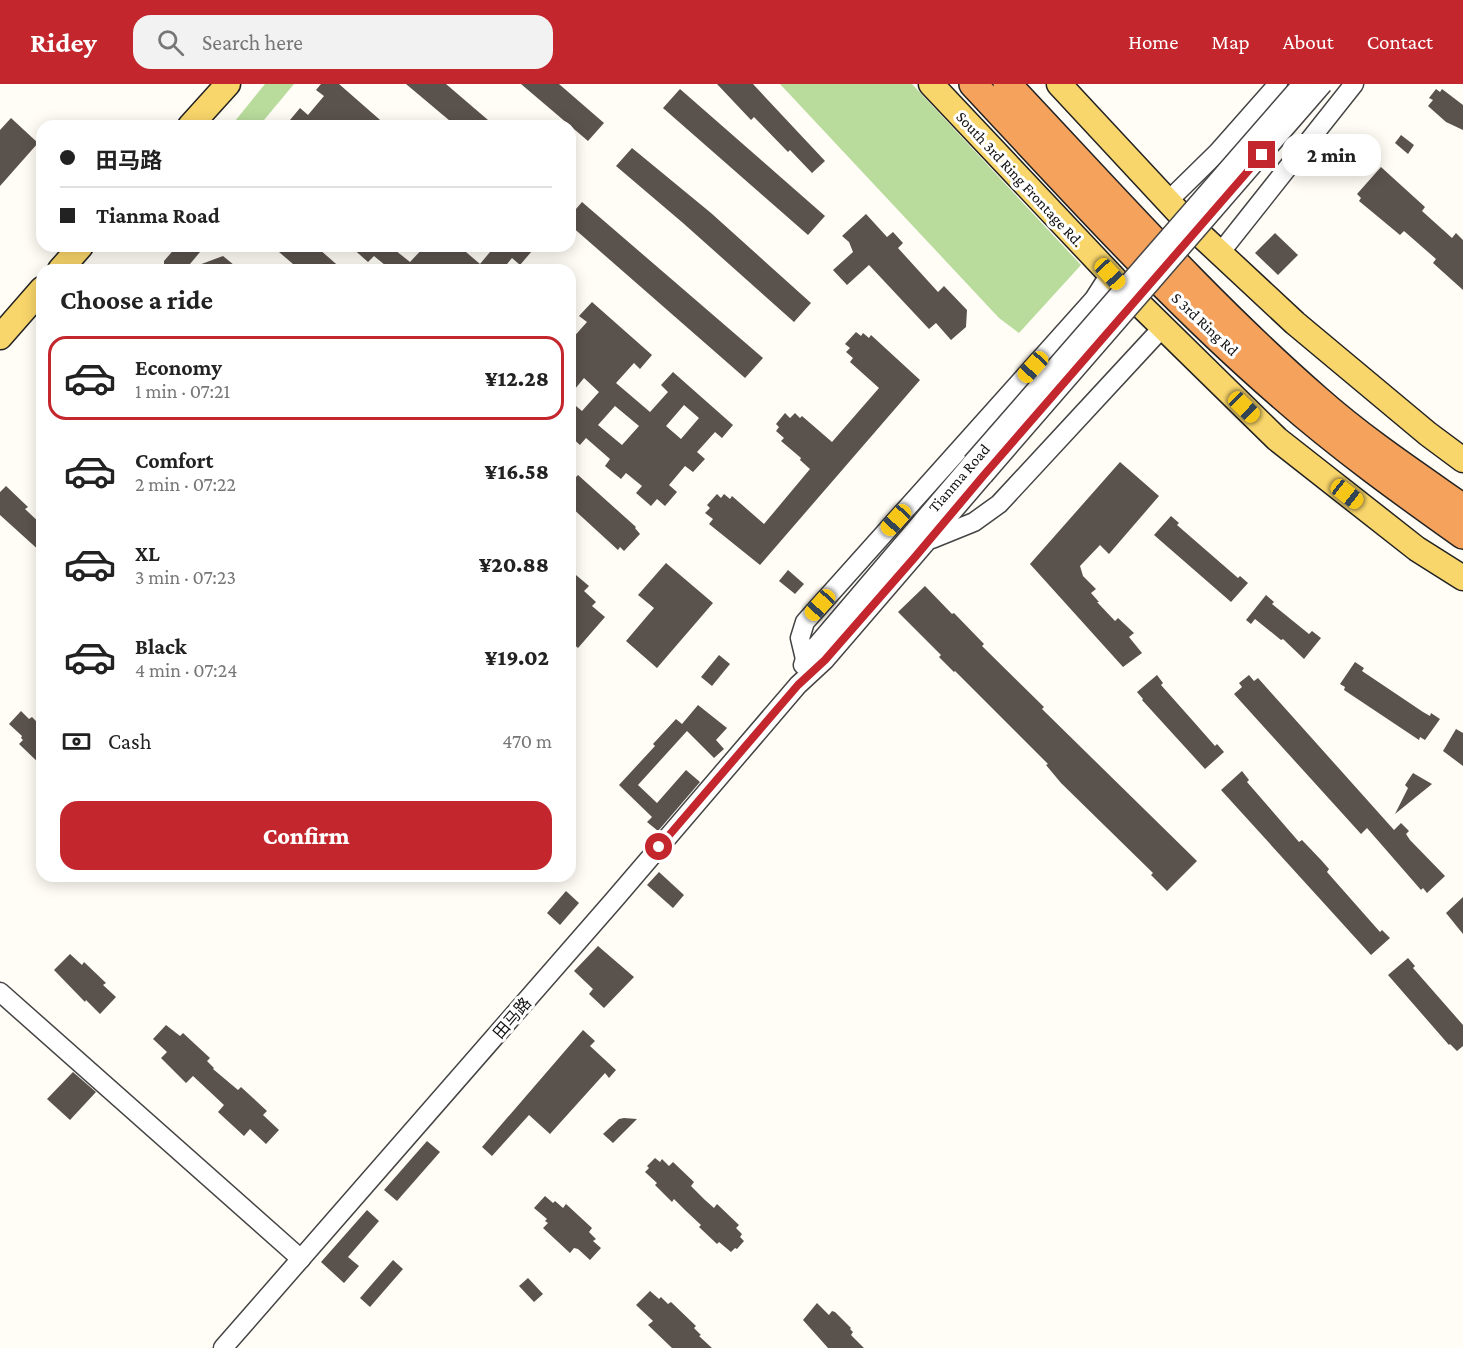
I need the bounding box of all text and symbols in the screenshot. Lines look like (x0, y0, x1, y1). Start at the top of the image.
search box (133, 15, 553, 69)
icon: search (154, 26, 187, 59)
text: Ridey (30, 27, 97, 58)
text: Search here (202, 30, 303, 55)
text: Home (1128, 30, 1178, 54)
text: Map (1211, 30, 1250, 54)
text: About (1283, 30, 1334, 54)
text: Contact (1367, 30, 1433, 54)
street label: South 3rd Ring Frontage Rd. (952, 108, 1087, 251)
callout: 2 min (1283, 134, 1382, 176)
route end (1248, 141, 1275, 168)
text: 2 min (1307, 144, 1356, 166)
text: 田马路 (96, 148, 162, 173)
text: Tianma Road (96, 203, 220, 228)
car (1091, 255, 1129, 293)
text: Choose a ride (60, 285, 213, 315)
street label: S 3rd Ring Rd (1168, 289, 1242, 360)
car (1014, 348, 1052, 386)
icon: car (63, 351, 117, 405)
text: Economy (135, 355, 222, 380)
text: ¥12.28 (485, 366, 549, 391)
text: 1 min · 07:21 (135, 380, 230, 402)
car (1225, 388, 1263, 426)
street label: Tianma Road (925, 440, 994, 515)
icon: car (63, 444, 117, 498)
text: Comfort (135, 448, 213, 473)
text: ¥16.58 (485, 459, 549, 484)
text: 2 min · 07:22 (135, 473, 236, 495)
car (1327, 476, 1367, 512)
car (877, 501, 915, 539)
icon: car (63, 537, 117, 591)
text: XL (135, 541, 160, 566)
text: ¥20.88 (479, 552, 549, 577)
text: 3 min · 07:23 (135, 566, 236, 588)
car (801, 586, 839, 624)
icon: car (63, 630, 117, 684)
text: Black (135, 634, 187, 659)
text: ¥19.02 (485, 645, 549, 670)
text: 4 min · 07:24 (135, 659, 237, 681)
icon: cash (60, 725, 93, 758)
text: Cash (108, 729, 152, 754)
text: 470 m (502, 730, 552, 752)
button: Confirm (60, 801, 552, 870)
route start (645, 833, 672, 860)
street label: 田马路 (490, 994, 534, 1042)

